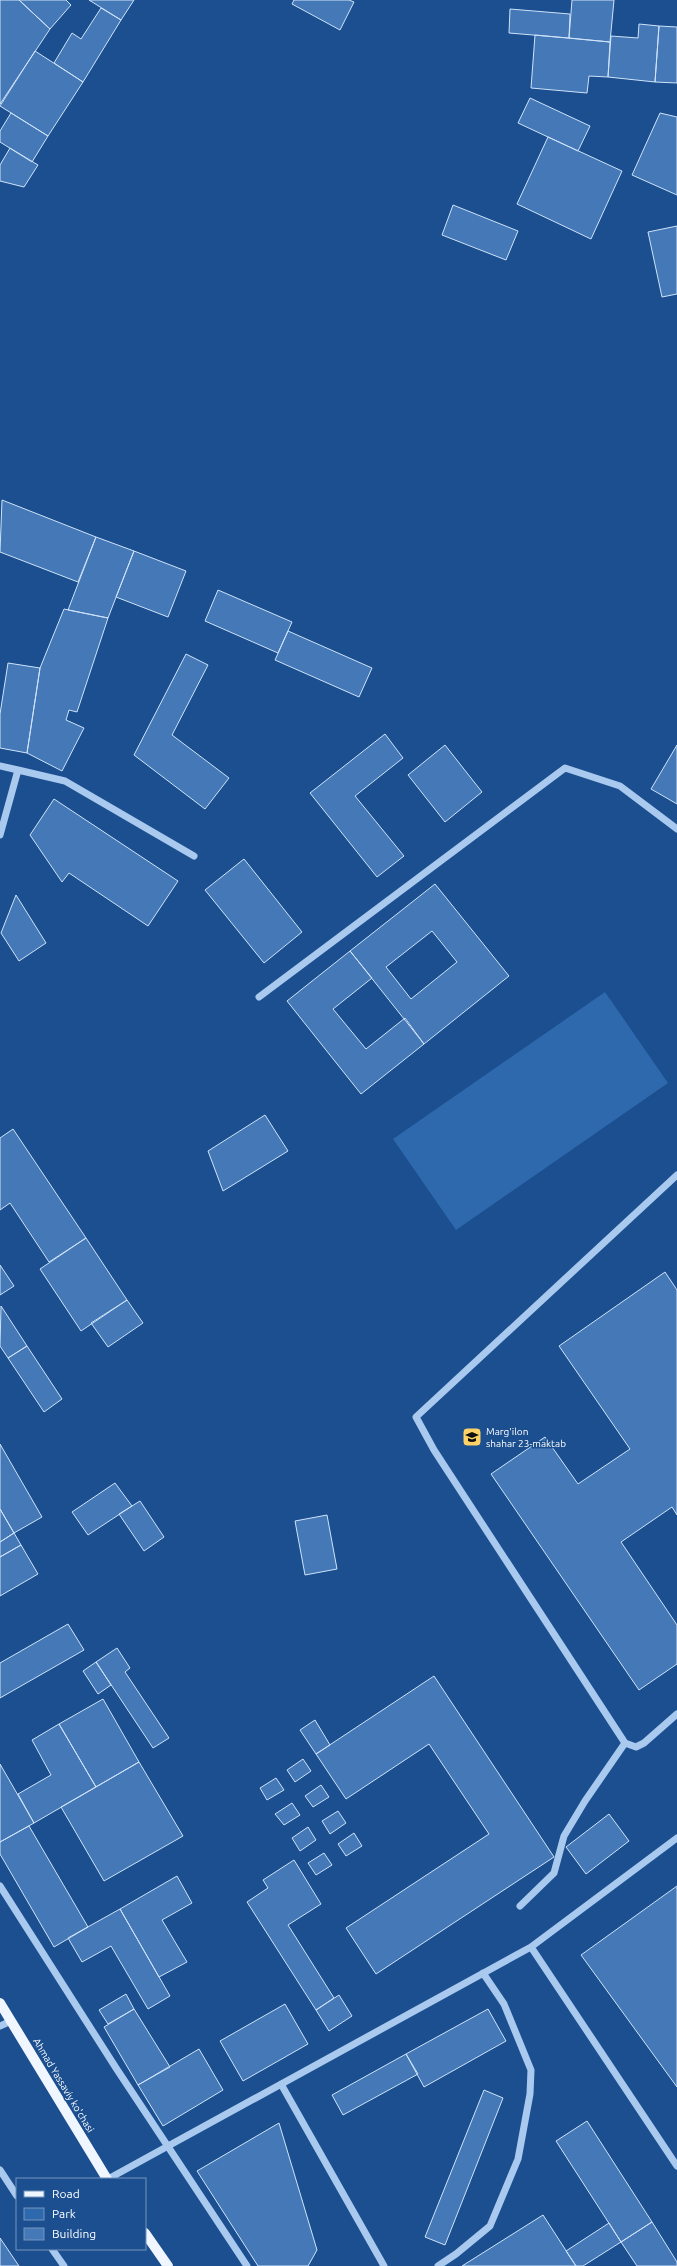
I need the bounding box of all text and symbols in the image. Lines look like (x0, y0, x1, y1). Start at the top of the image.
school or university icon: Marg'ilon shahar 23-maktab (461, 1426, 483, 1448)
place label: Marg'ilon shahar 23-maktab (486, 1426, 566, 1449)
street label: Ahmad Yassaviy ko'chasi (31, 2036, 96, 2134)
legend (16, 2178, 146, 2250)
text: Road (52, 2187, 80, 2200)
text: Park (52, 2207, 76, 2220)
text: Building (52, 2227, 96, 2240)

